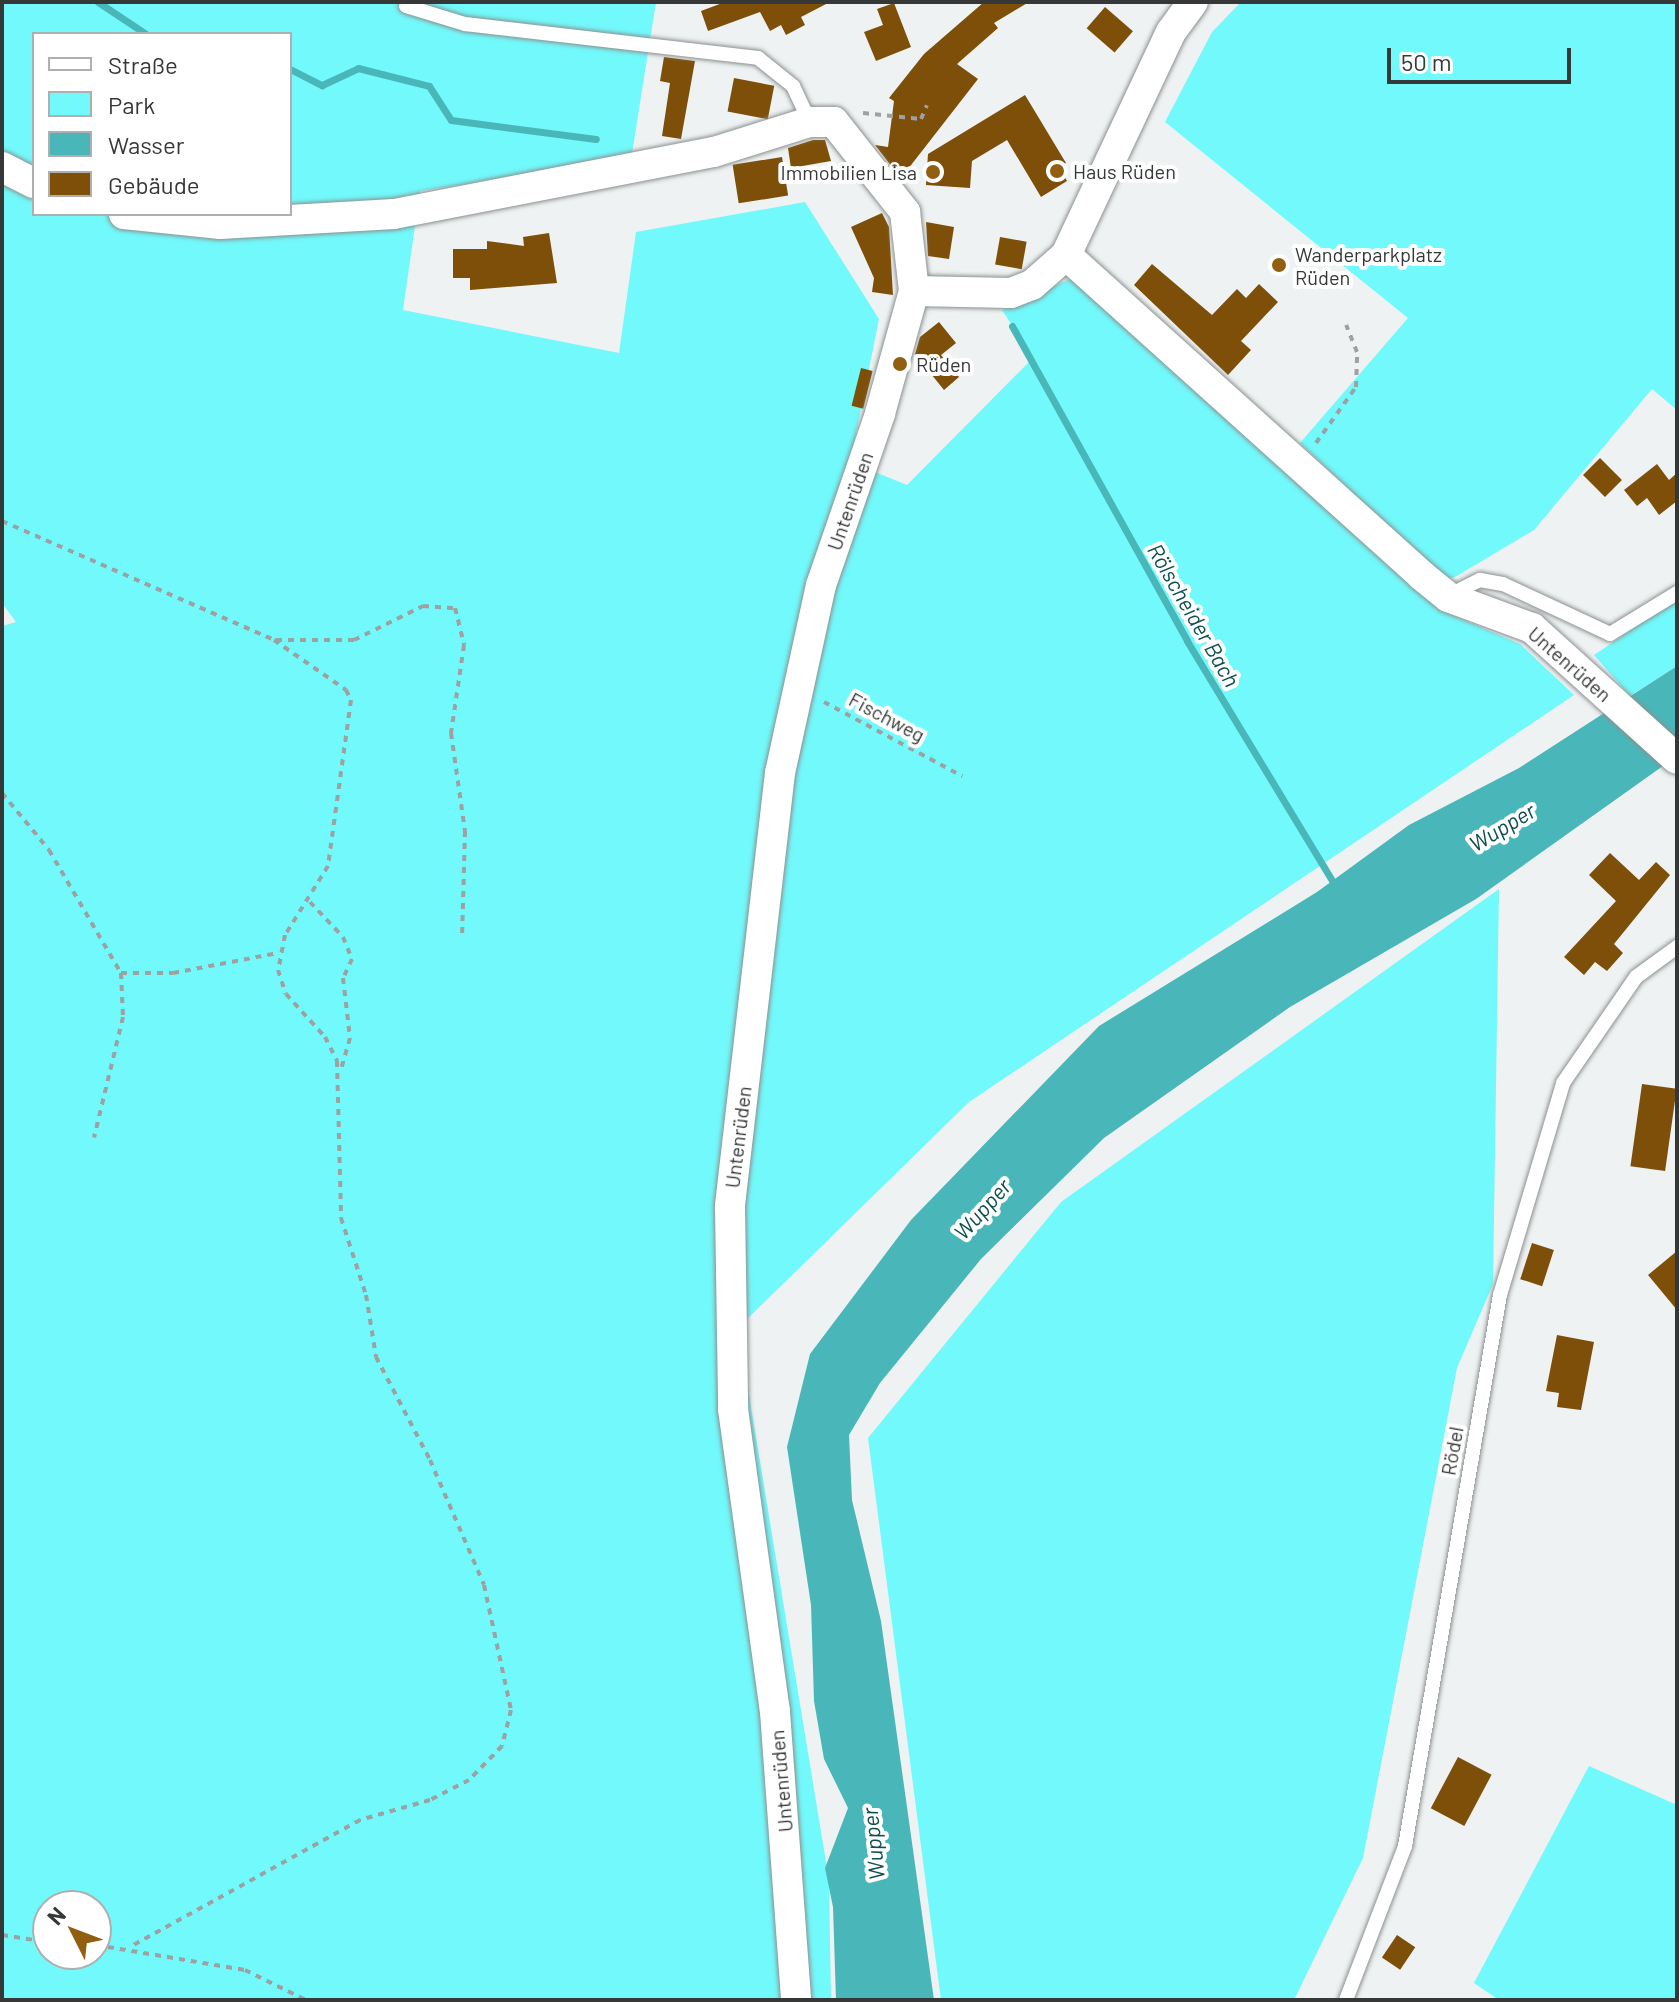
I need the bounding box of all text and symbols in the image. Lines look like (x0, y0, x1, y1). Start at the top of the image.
legend (32, 32, 292, 216)
scale bar (1391, 32, 1575, 82)
text: 50 m (1401, 47, 1452, 76)
text: Straße (108, 50, 178, 79)
text: Park (108, 90, 155, 119)
text: Wasser (108, 130, 184, 159)
place label: Haus Rüden (1073, 159, 1176, 183)
place label: Immobilien Lisa (781, 160, 917, 184)
marker: Haus Rüden (1048, 162, 1066, 180)
marker: Immobilien Lisa (924, 163, 942, 181)
text: Gebäude (108, 170, 200, 199)
place label: Wanderparkplatz Rüden (1295, 242, 1442, 289)
marker: Wanderparkplatz Rüden (1270, 256, 1288, 274)
place label: Rüden (916, 352, 971, 376)
marker: Rüden (891, 355, 909, 373)
street label: Untenrüden (822, 449, 878, 553)
water label: Rölscheider Bach (1142, 539, 1246, 691)
street label: Untenrüden (1523, 621, 1617, 707)
street label: Fischweg (845, 687, 929, 747)
water label: Wupper (1464, 797, 1540, 857)
street label: Untenrüden (720, 1085, 756, 1189)
water label: Wupper (948, 1173, 1016, 1245)
street label: Rödel (1436, 1425, 1468, 1477)
street label: Untenrüden (765, 1729, 797, 1833)
water label: Wupper (856, 1807, 890, 1881)
north arrow (32, 1890, 112, 1970)
text: N (41, 1901, 70, 1929)

